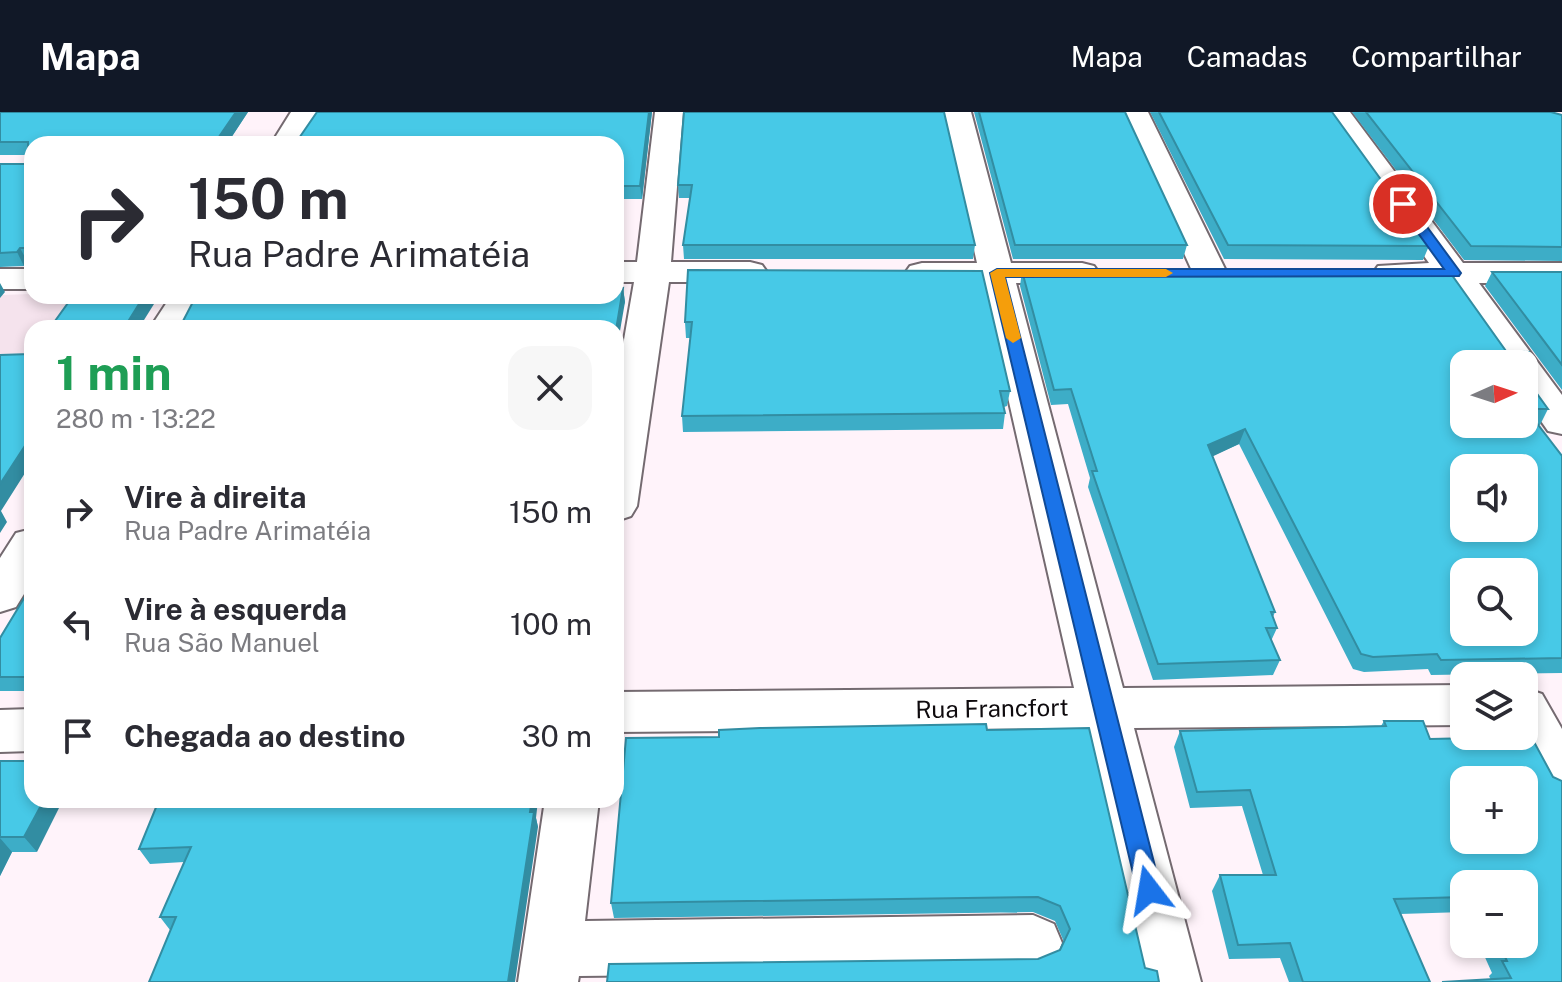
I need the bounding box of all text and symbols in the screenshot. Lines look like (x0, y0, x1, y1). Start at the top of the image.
text: Mapa (40, 34, 141, 79)
text: Mapa (1071, 40, 1143, 73)
text: Camadas (1187, 40, 1307, 73)
text: Compartilhar (1351, 40, 1522, 73)
text: 150 m (188, 166, 349, 232)
icon: right (56, 168, 160, 272)
pin (1369, 170, 1437, 238)
icon: arrive (1381, 182, 1425, 226)
text: Rua Padre Arimatéia (188, 233, 530, 275)
text: 1 min (56, 344, 172, 401)
button: close (508, 346, 592, 430)
north arrow (1450, 350, 1538, 438)
map controls (1450, 350, 1538, 958)
text: 280 m · 13:22 (56, 403, 216, 434)
button: sound (1450, 454, 1538, 542)
text: Vire à direita (124, 479, 307, 515)
icon: right (56, 490, 100, 534)
text: 150 m (509, 494, 592, 530)
text: Rua Padre Arimatéia (124, 515, 371, 546)
button: search (1450, 558, 1538, 646)
text: Vire à esquerda (124, 591, 347, 627)
icon: left (56, 602, 100, 646)
text: 100 m (510, 606, 592, 642)
text: Rua São Manuel (124, 627, 320, 658)
button: layers (1450, 662, 1538, 750)
street label: Rua Francfort (915, 693, 1069, 723)
icon: arrive (56, 714, 100, 758)
text: Chegada ao destino (124, 718, 405, 754)
text: 30 m (522, 718, 592, 754)
button: + (1450, 766, 1538, 854)
position arrow (1107, 848, 1191, 932)
button: − (1450, 870, 1538, 958)

